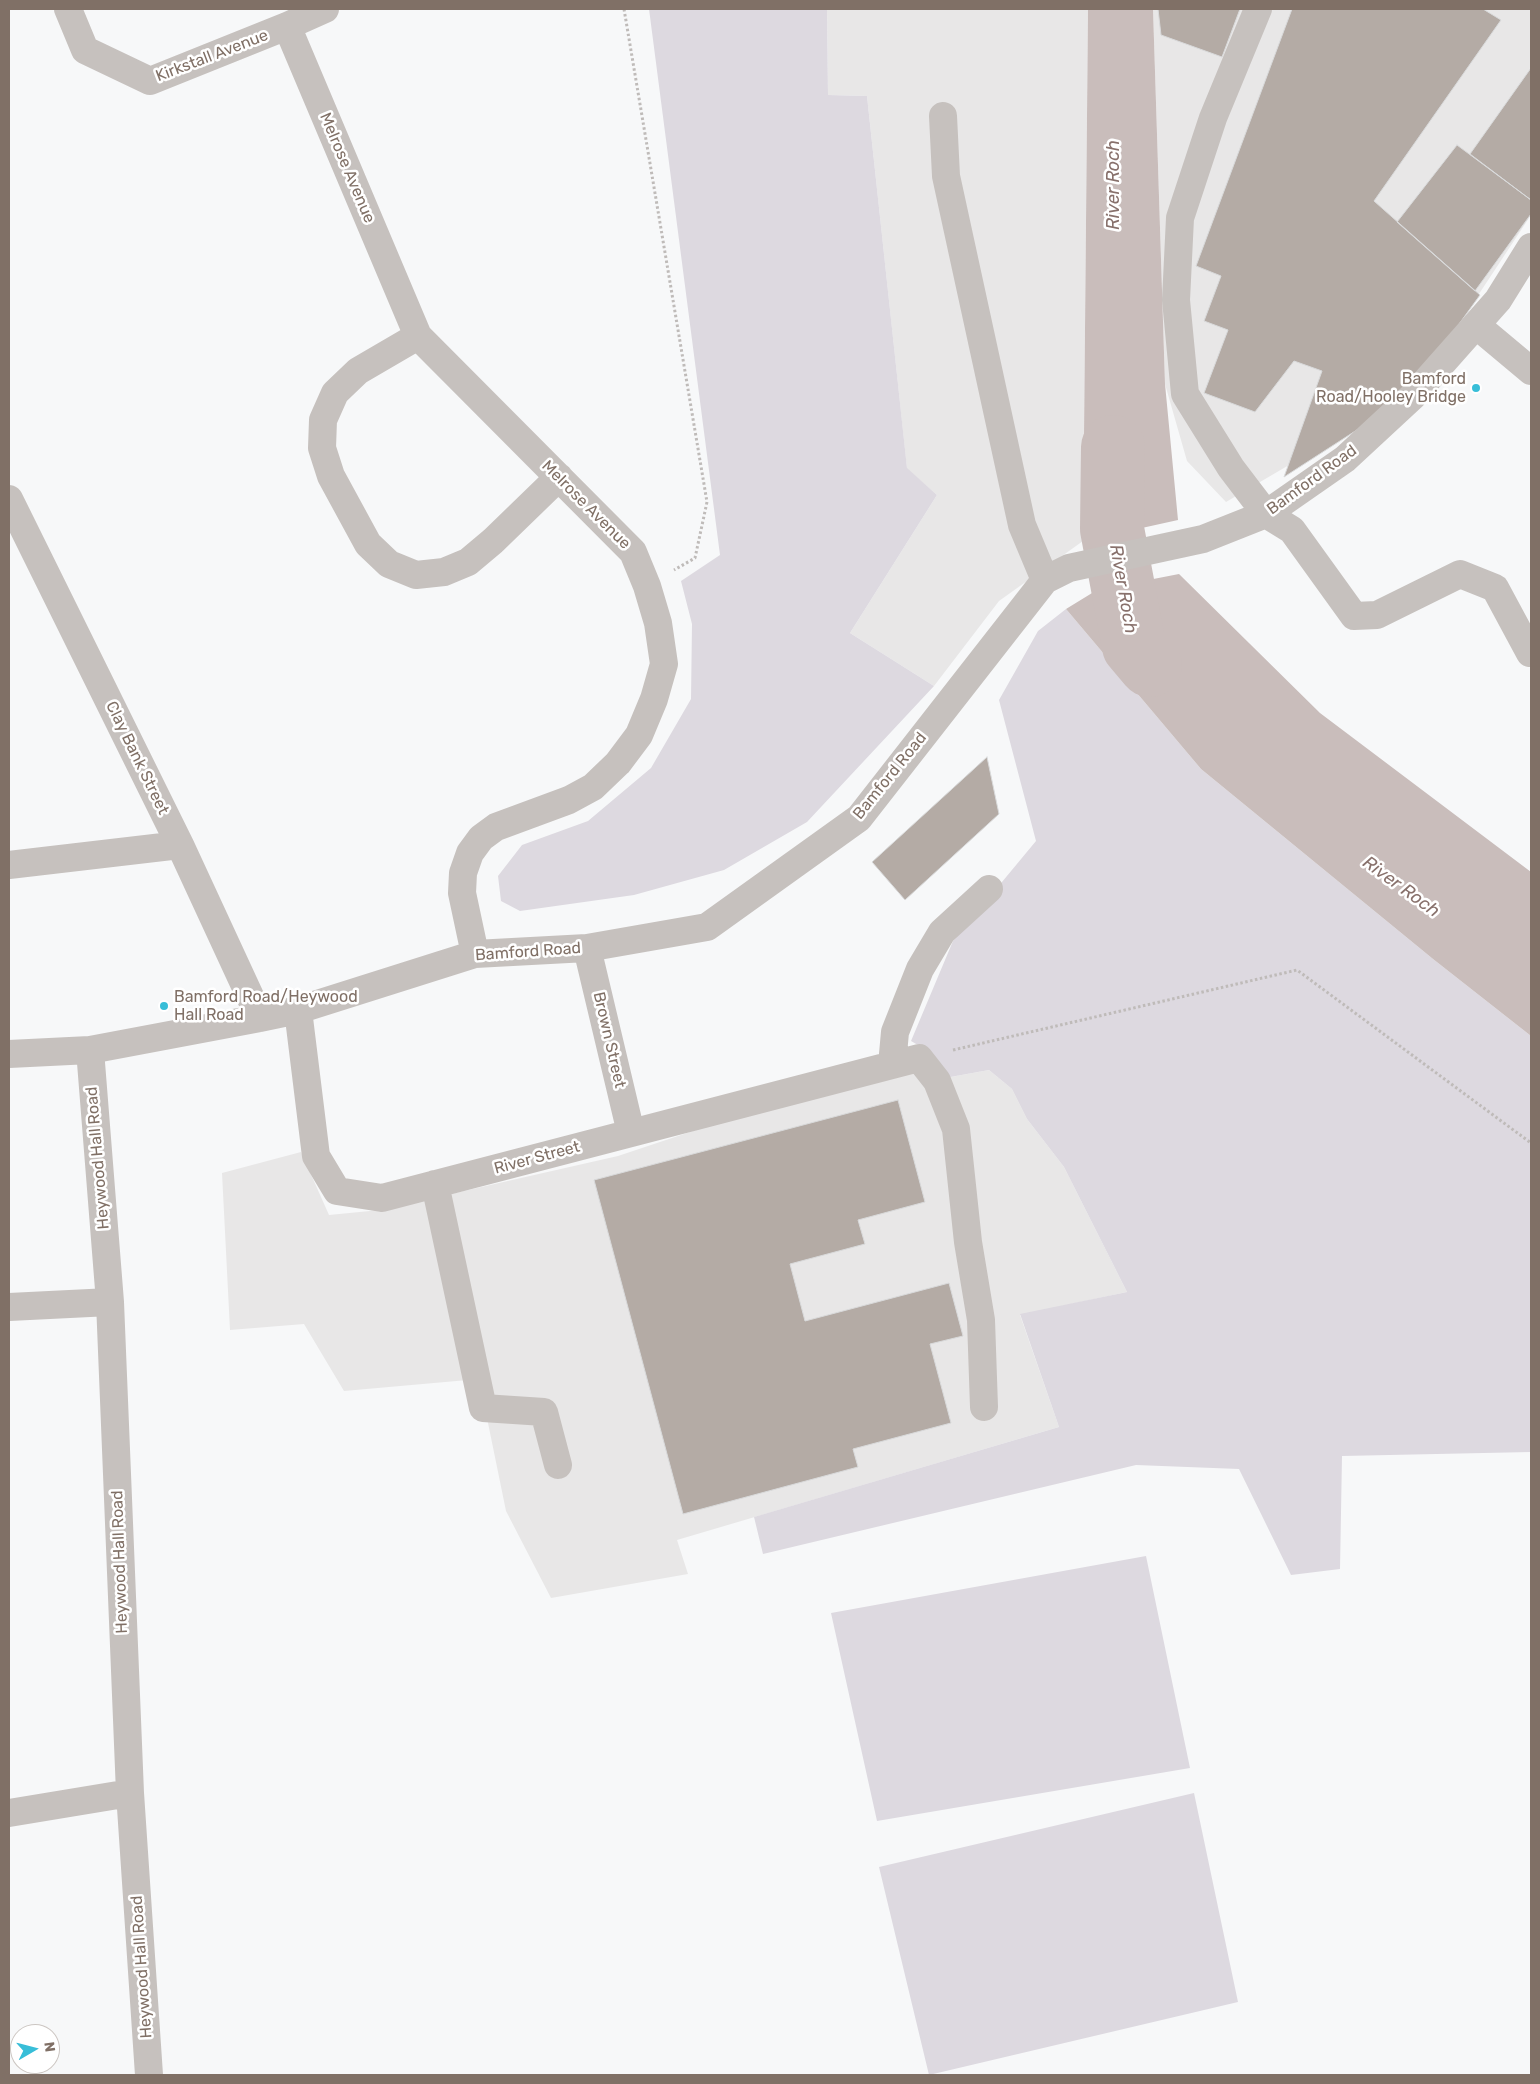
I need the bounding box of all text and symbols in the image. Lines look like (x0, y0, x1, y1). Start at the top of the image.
street label: Kirkstall Avenue (153, 26, 271, 86)
street label: Melrose Avenue (315, 110, 379, 226)
water label: River Roch (1103, 140, 1125, 230)
place label: Bamford Road/Hooley Bridge (1316, 369, 1466, 407)
marker: Bamford Road/Hooley Bridge (1470, 382, 1482, 394)
street label: Bamford Road (1263, 441, 1361, 519)
street label: Melrose Avenue (538, 457, 634, 553)
water label: River Roch (1105, 543, 1141, 635)
street label: Clay Bank Street (101, 698, 173, 818)
street label: Bamford Road (849, 729, 931, 823)
water label: River Roch (1358, 852, 1444, 922)
street label: Bamford Road (474, 939, 582, 965)
place label: Bamford Road/Heywood Hall Road (174, 987, 358, 1025)
street label: Brown Street (589, 990, 629, 1090)
marker: Bamford Road/Heywood Hall Road (158, 1000, 170, 1012)
street label: Heywood Hall Road (82, 1086, 114, 1230)
street label: River Street (492, 1137, 582, 1179)
street label: Heywood Hall Road (108, 1490, 132, 1634)
street label: Heywood Hall Road (127, 1895, 157, 2039)
north arrow (10, 2024, 60, 2074)
text: N (40, 2041, 58, 2053)

